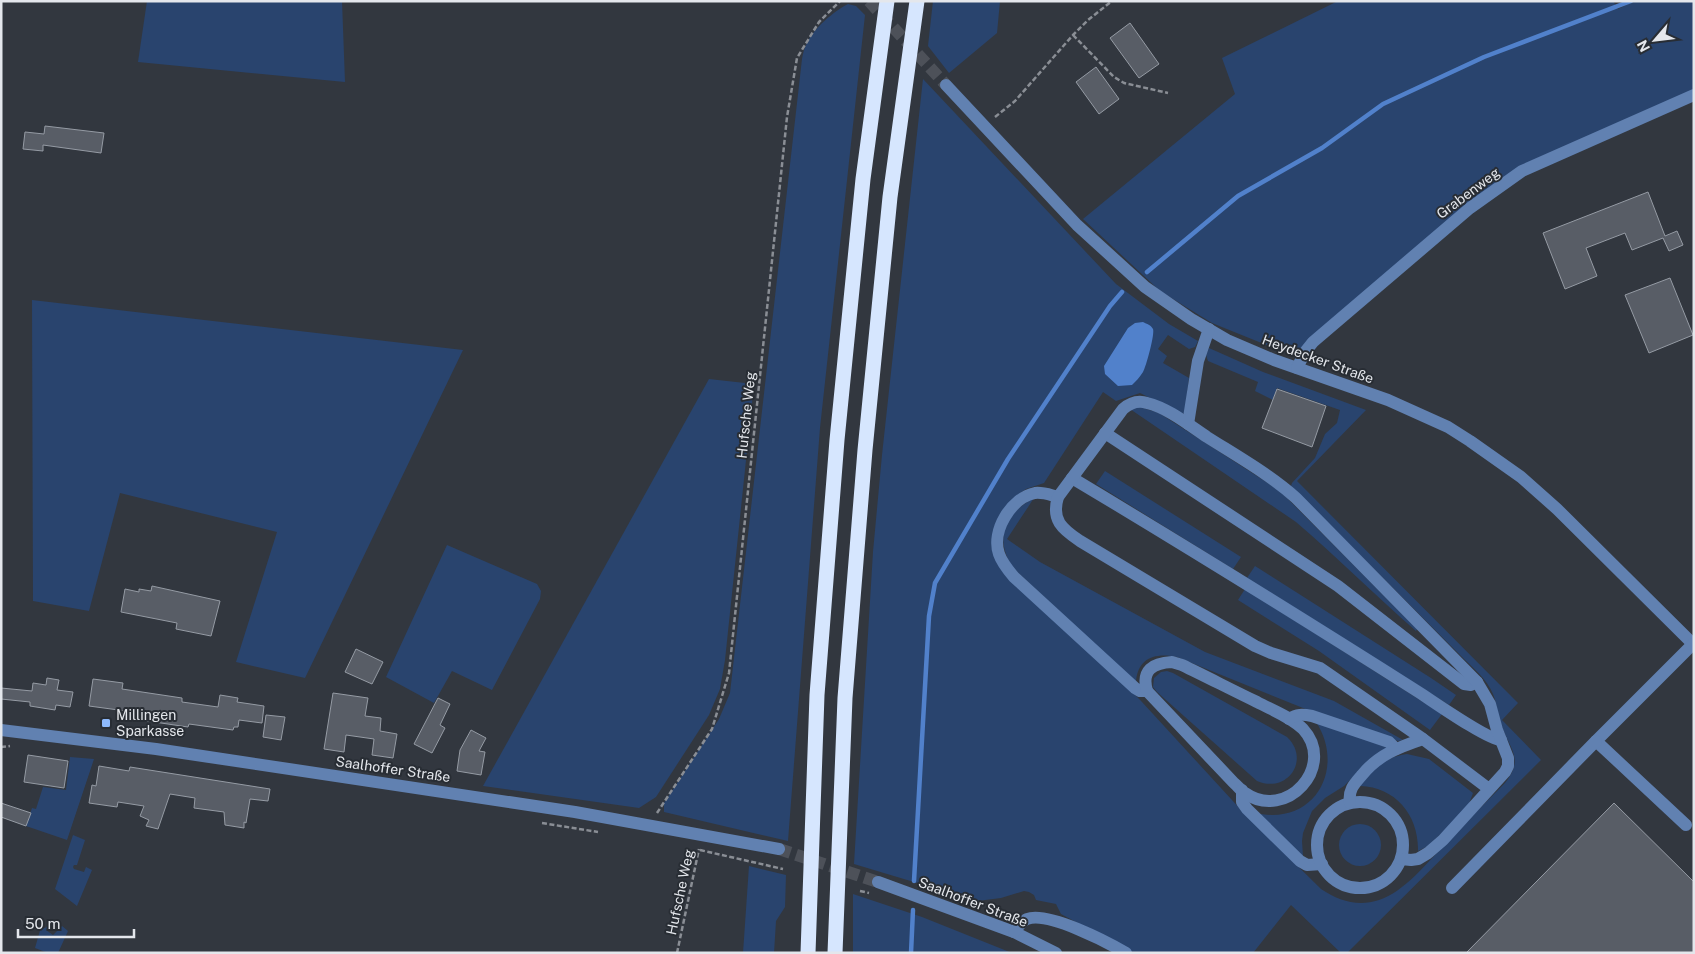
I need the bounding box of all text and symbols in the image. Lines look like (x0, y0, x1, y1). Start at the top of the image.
north arrow (1630, 15, 1680, 65)
text: N (1634, 38, 1653, 55)
street label: Grabenweg (1433, 164, 1503, 222)
street label: Heydecker Straße (1260, 331, 1376, 387)
street label: Hufsche Weg (733, 371, 759, 459)
place label: Millingen Sparkasse (116, 707, 184, 739)
marker: Millingen Sparkasse (100, 717, 112, 729)
street label: Saalhoffer Straße (335, 753, 452, 785)
street label: Hufsche Weg (663, 847, 697, 936)
street label: Saalhoffer Straße (916, 874, 1030, 930)
scale bar (18, 906, 134, 938)
text: 50 m (25, 915, 60, 932)

